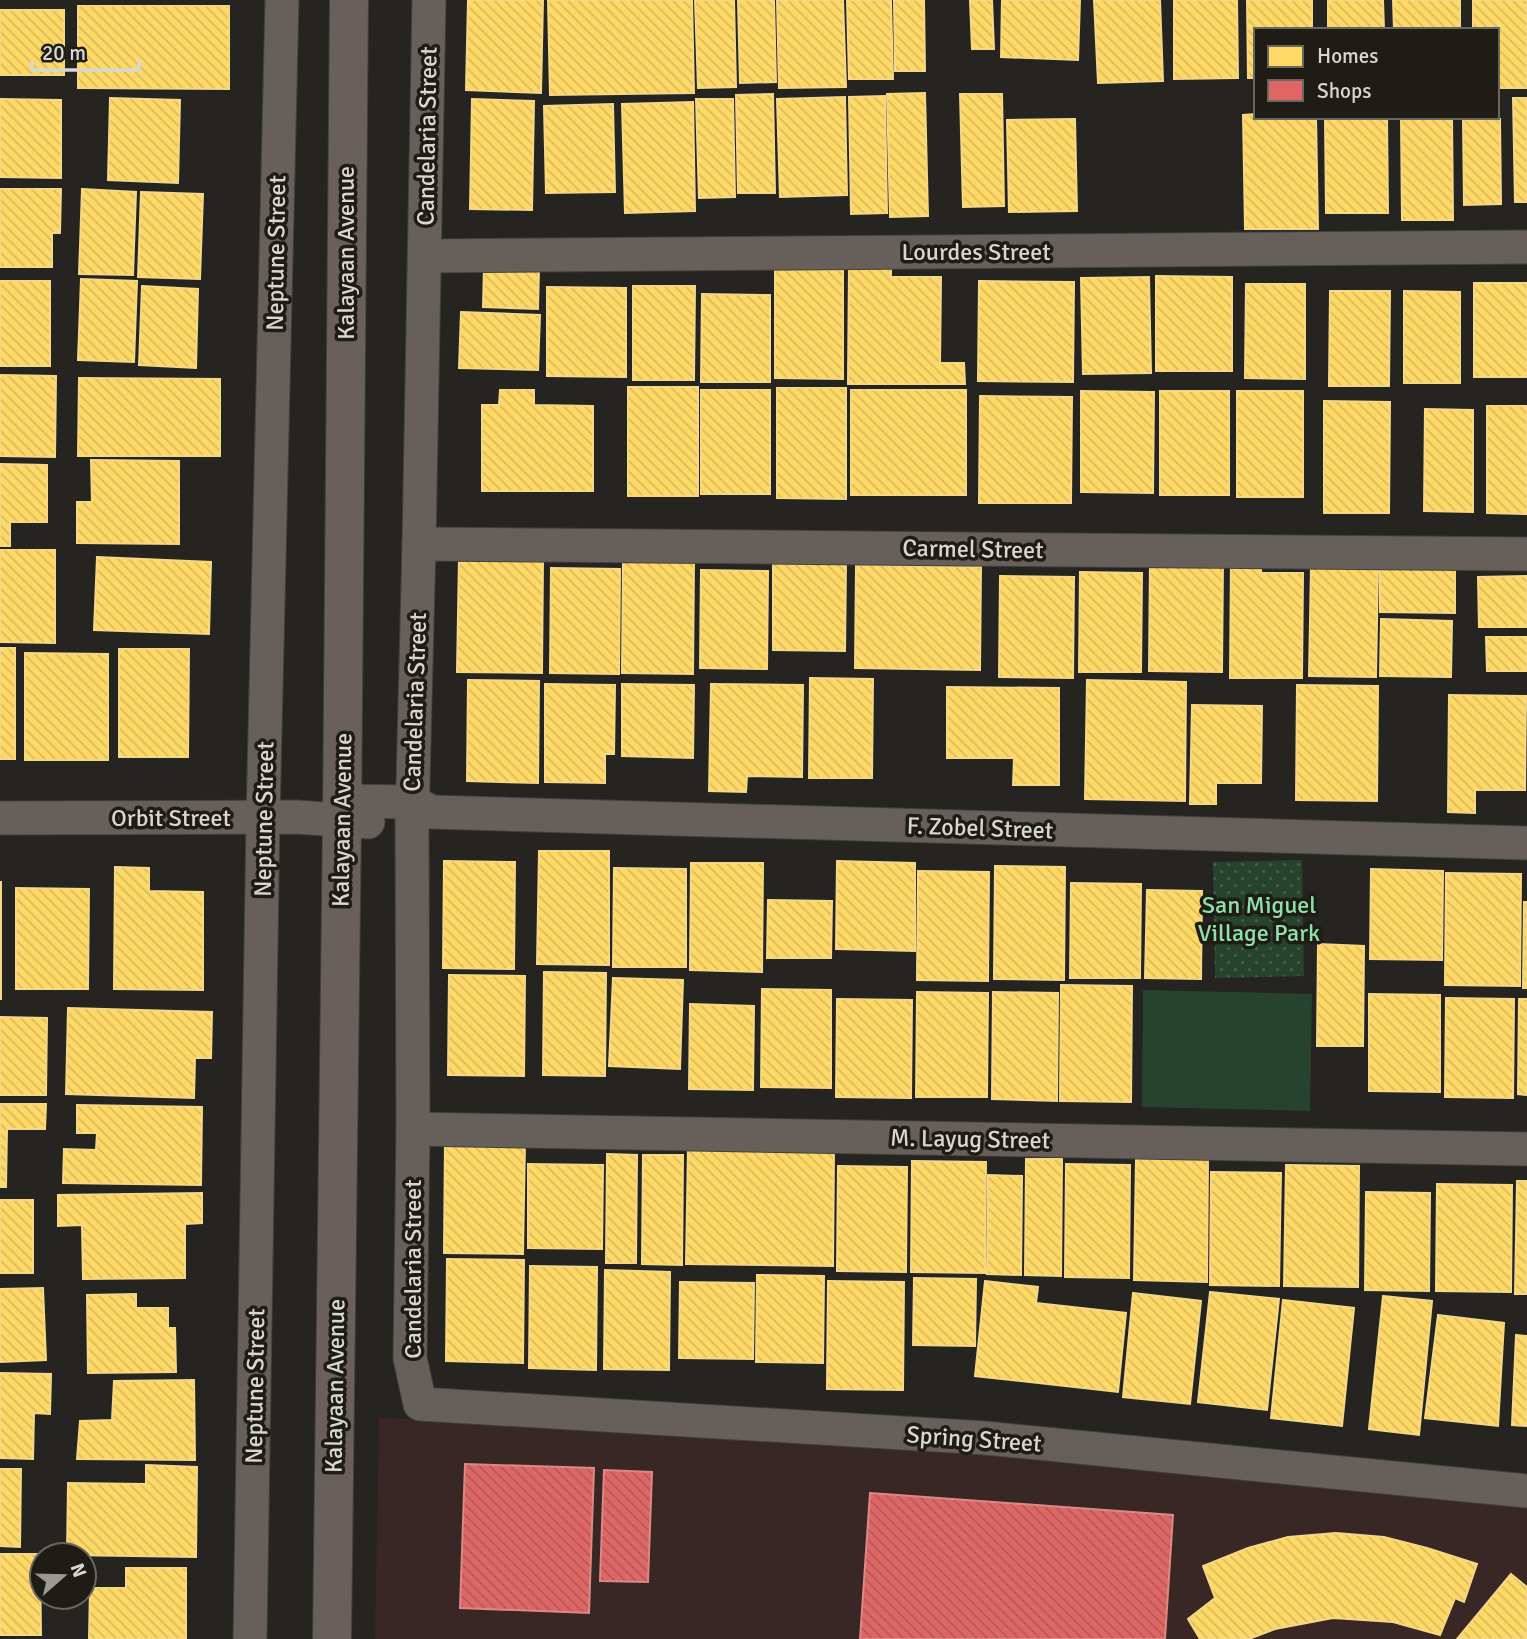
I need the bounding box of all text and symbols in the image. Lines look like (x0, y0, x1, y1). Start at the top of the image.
scale bar (32, 28, 138, 72)
legend (1254, 28, 1499, 119)
text: 20 m (42, 40, 86, 66)
text: Homes (1317, 43, 1379, 69)
street label: Candelaria Street (410, 46, 444, 226)
text: Shops (1317, 78, 1371, 104)
street label: Kalayaan Avenue (331, 166, 361, 340)
street label: Neptune Street (260, 175, 292, 331)
street label: Lourdes Street (901, 237, 1051, 267)
street label: Carmel Street (902, 533, 1044, 565)
street label: Candelaria Street (397, 612, 433, 792)
street label: Kalayaan Avenue (325, 733, 359, 907)
street label: Neptune Street (248, 741, 280, 897)
street label: Orbit Street (111, 803, 231, 833)
street label: F. Zobel Street (906, 810, 1054, 846)
park label: San Miguel Village Park (1198, 890, 1320, 948)
street label: M. Layug Street (890, 1123, 1050, 1155)
street label: Candelaria Street (398, 1179, 428, 1359)
street label: Kalayaan Avenue (318, 1299, 352, 1473)
street label: Neptune Street (239, 1308, 271, 1464)
street label: Spring Street (905, 1419, 1043, 1459)
north arrow (28, 1541, 98, 1611)
text: N (64, 1560, 92, 1581)

